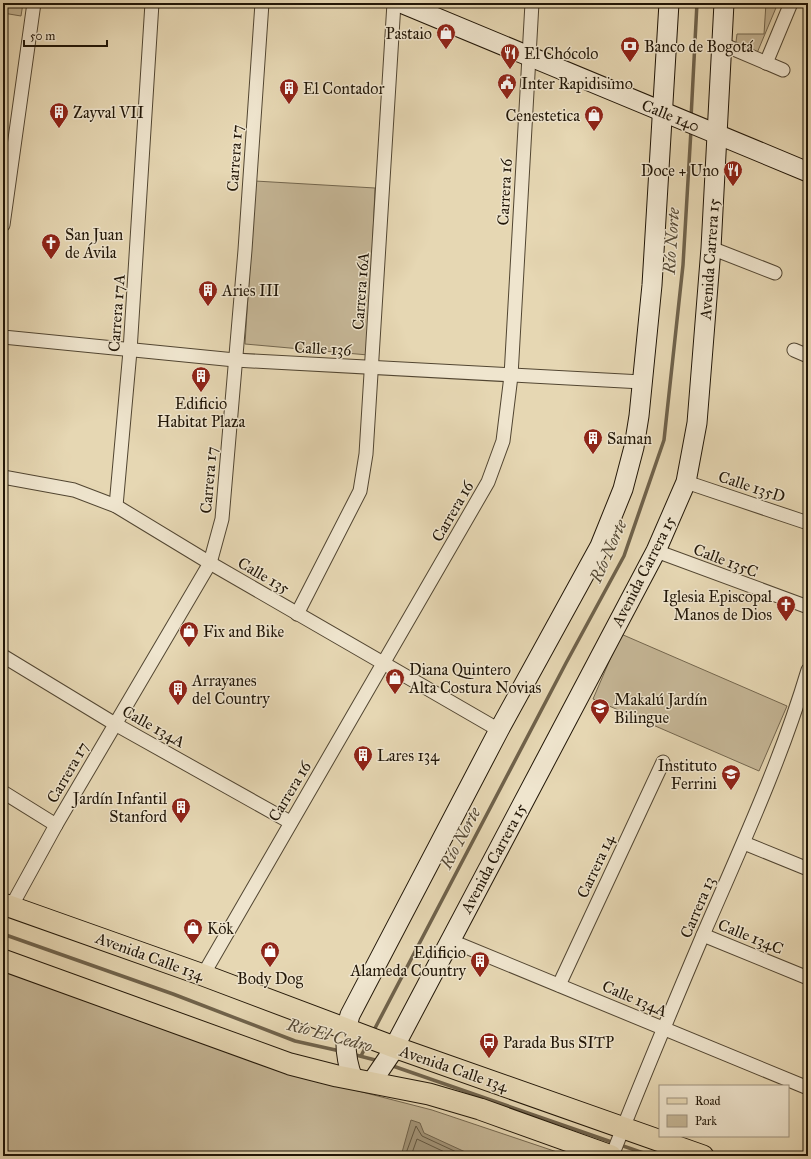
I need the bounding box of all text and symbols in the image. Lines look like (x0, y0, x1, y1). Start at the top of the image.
scale bar (24, 22, 107, 48)
shop icon: Pastaio (435, 22, 457, 50)
place label: Pastaio (386, 24, 432, 43)
text: 50 m (30, 29, 55, 43)
bank icon: Banco de Bogotá (619, 35, 641, 63)
place label: Banco de Bogotá (644, 37, 754, 57)
restaurant icon: El Chócolo (499, 42, 521, 70)
place label: El Chócolo (524, 44, 598, 63)
public building icon: Inter Rapidisimo (496, 72, 518, 100)
place label: Inter Rapidisimo (521, 74, 633, 93)
building icon: El Contador (278, 77, 300, 105)
place label: El Contador (303, 79, 385, 98)
street label: Calle 140 (639, 95, 703, 136)
building icon: Zayval VII (48, 101, 70, 129)
place label: Zayval VII (73, 103, 144, 122)
shop icon: Cenestetica (583, 104, 605, 132)
place label: Cenestetica (505, 106, 580, 125)
street label: Carrera 17 (223, 124, 246, 192)
street label: Carrera 16 (493, 157, 516, 226)
restaurant icon: Doce + Uno (722, 159, 744, 187)
place label: Doce + Uno (641, 161, 719, 180)
street label: Avenida Carrera 15 (696, 197, 723, 321)
water label: Río Norte (659, 206, 684, 276)
place label: San Juan de Ávila (65, 225, 123, 262)
church icon: San Juan de Ávila (40, 232, 62, 260)
street label: Carrera 16A (348, 251, 373, 330)
street label: Carrera 17A (104, 273, 129, 353)
building icon: Aries III (197, 279, 219, 307)
place label: Aries III (221, 281, 280, 300)
street label: Calle 136 (294, 338, 353, 360)
building icon: Edificio Habitat Plaza (190, 365, 212, 393)
place label: Edificio Habitat Plaza (157, 394, 246, 431)
building icon: Saman (582, 427, 604, 455)
place label: Saman (607, 429, 652, 448)
street label: Carrera 17 (196, 446, 221, 514)
street label: Calle 135D (716, 467, 788, 506)
street label: Carrera 16 (427, 477, 478, 545)
street label: Avenida Carrera 15 (607, 512, 680, 631)
water label: Río Norte (585, 516, 632, 587)
street label: Calle 135C (691, 540, 761, 581)
street label: Calle 135 (235, 553, 293, 598)
place label: Iglesia Episcopal Manos de Dios (663, 587, 773, 624)
church icon: Iglesia Episcopal Manos de Dios (775, 594, 797, 622)
shop icon: Fix and Bike (178, 620, 200, 648)
place label: Fix and Bike (203, 622, 285, 641)
place label: Diana Quintero Alta Costura Novias (408, 660, 541, 697)
shop icon: Diana Quintero Alta Costura Novias (384, 667, 406, 695)
place label: Arrayanes del Country (191, 671, 270, 708)
building icon: Arrayanes del Country (167, 678, 189, 706)
place label: Makalú Jardín Bilingue (614, 690, 708, 728)
school or university icon: Makalú Jardín Bilingue (589, 697, 611, 725)
street label: Calle 134A (119, 701, 189, 752)
street label: Carrera 17 (42, 738, 92, 806)
building icon: Lares 134 (352, 744, 374, 772)
place label: Lares 134 (377, 746, 440, 765)
place label: Instituto Ferrini (658, 756, 718, 793)
street label: Carrera 16 (264, 757, 315, 825)
school or university icon: Instituto Ferrini (720, 763, 742, 791)
place label: Jardín Infantil Stanford (71, 789, 168, 826)
building icon: Jardín Infantil Stanford (170, 796, 192, 824)
street label: Avenida Carrera 15 (456, 800, 531, 917)
water label: Río Norte (435, 803, 486, 873)
street label: Carrera 14 (573, 831, 619, 901)
street label: Carrera 13 (676, 874, 719, 941)
street label: Calle 134C (715, 915, 786, 958)
shop icon: Kök (182, 917, 204, 945)
place label: Kök (207, 919, 234, 938)
street label: Avenida Calle 134 (92, 928, 207, 985)
shop icon: Body Dog (259, 940, 281, 968)
place label: Edificio Alameda Country (349, 943, 467, 980)
building icon: Edificio Alameda Country (469, 950, 491, 978)
place label: Body Dog (237, 969, 303, 989)
street label: Calle 134A (599, 976, 670, 1021)
water label: Río El Cedro (284, 1014, 375, 1057)
bus stop icon: Parada Bus SITP (478, 1031, 500, 1059)
place label: Parada Bus SITP (503, 1033, 614, 1052)
street label: Avenida Calle 134 (396, 1041, 512, 1096)
legend (659, 1085, 789, 1137)
text: Road (695, 1094, 721, 1108)
text: Park (695, 1114, 717, 1128)

